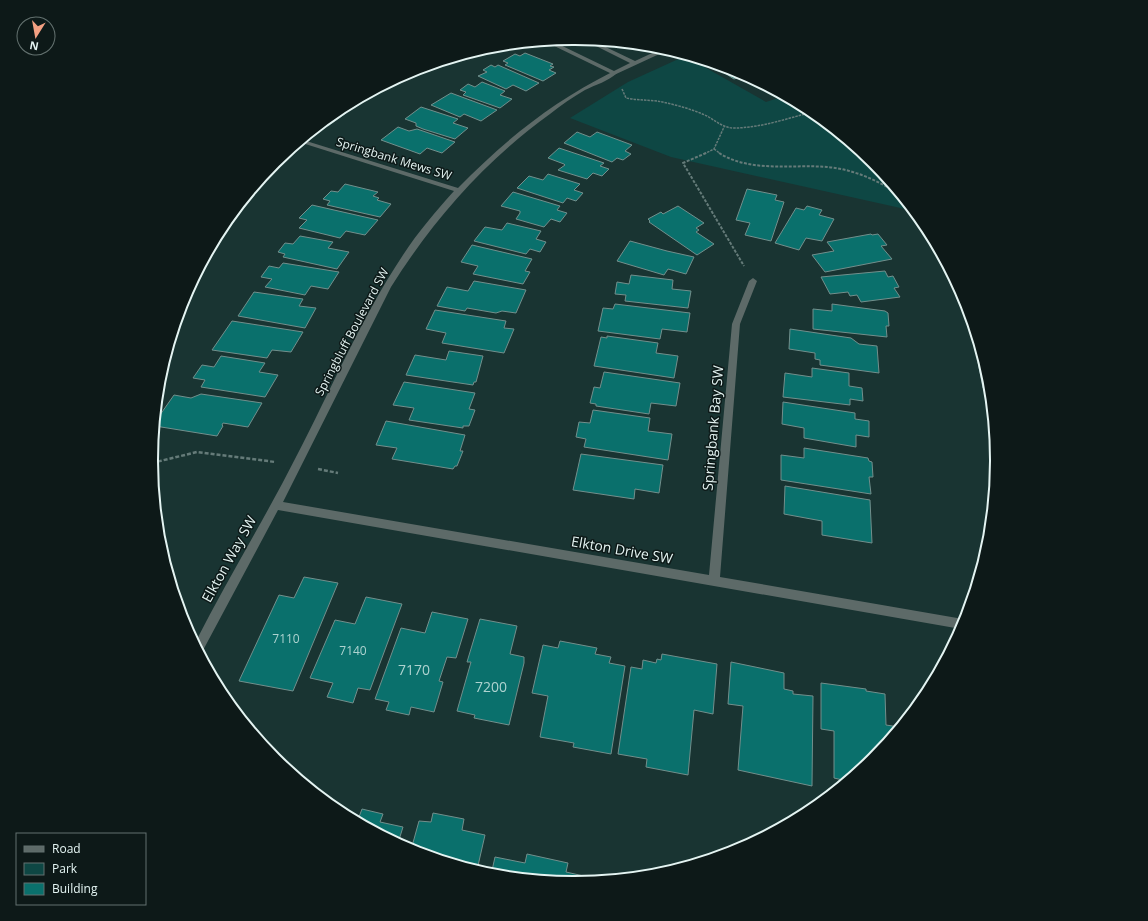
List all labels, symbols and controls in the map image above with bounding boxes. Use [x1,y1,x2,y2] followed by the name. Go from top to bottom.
[16,16,56,56] north arrow
[28,38,40,55] text: N
[334,133,454,184] street label: Springbank Mews SW
[311,265,392,399] street label: Springbluff Boulevard SW
[698,364,727,491] street label: Springbank Bay SW
[197,512,260,605] street label: Elkton Way SW
[570,531,674,568] street label: Elkton Drive SW
[272,630,300,647] house number: 7110
[339,642,367,659] house number: 7140
[398,660,430,679] house number: 7170
[475,677,507,696] house number: 7200
[16,833,146,905] legend
[52,840,81,857] text: Road
[52,860,78,877] text: Park
[52,880,98,897] text: Building

